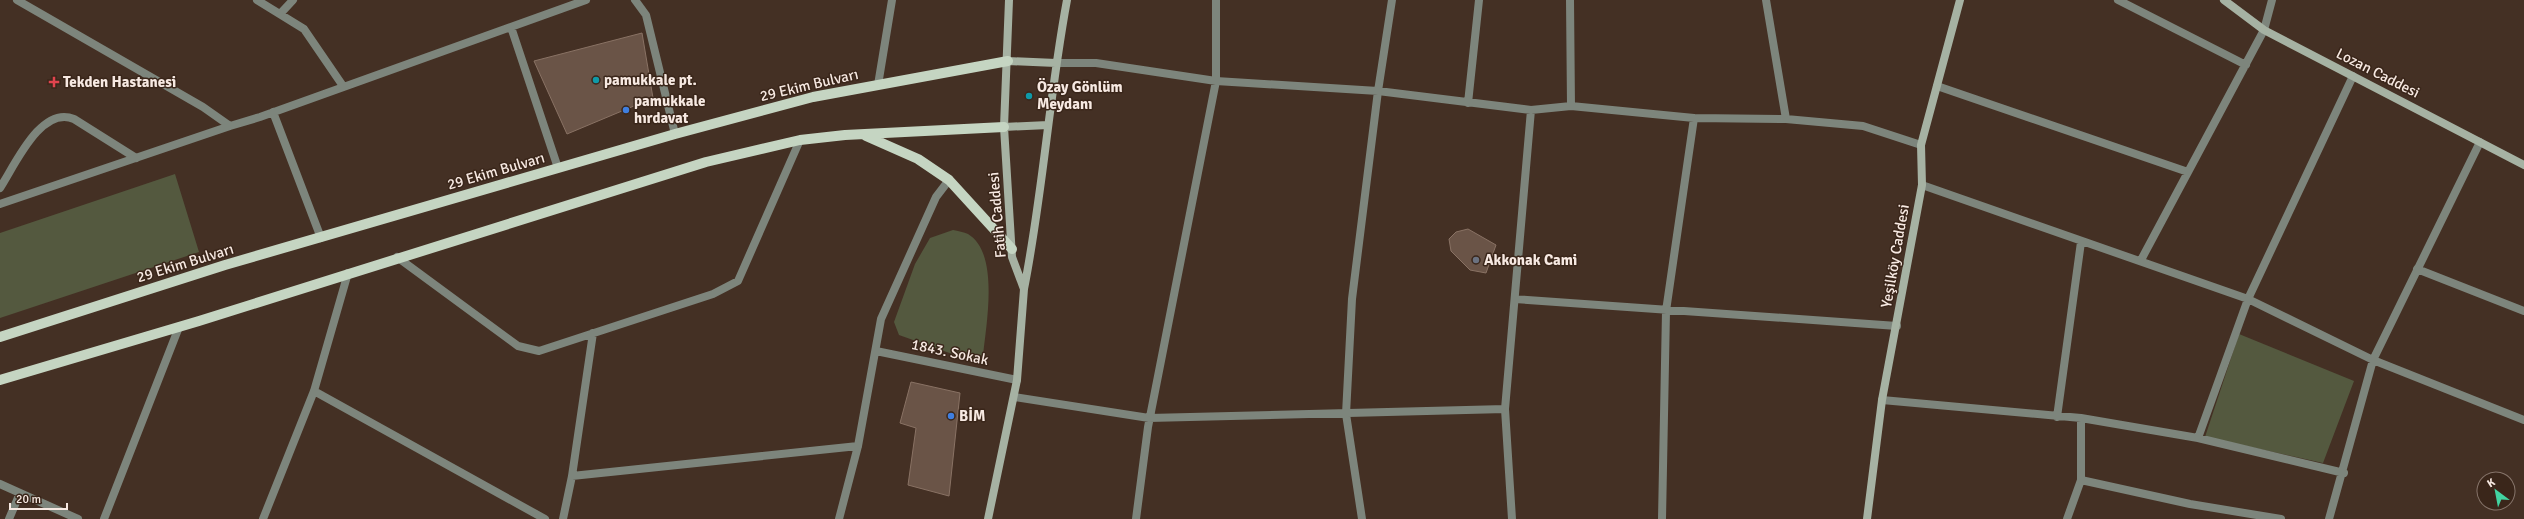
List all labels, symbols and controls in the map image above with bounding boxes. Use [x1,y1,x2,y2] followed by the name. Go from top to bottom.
[2333,44,2423,102] street label: Lozan Caddesi
[758,65,860,105] street label: 29 Ekim Bulvarı
[604,71,697,89] place label: pamukkale pt.
[63,73,176,91] place label: Tekden Hastanesi
[591,75,601,85] marker: pamukkale pt.
[48,76,60,88] marker: Tekden Hastanesi
[1037,78,1123,113] place label: Özay Gönlüm Meydanı
[1024,91,1034,101] marker: Özay Gönlüm Meydanı
[634,92,706,127] place label: pamukkale hırdavat
[621,105,631,115] marker: pamukkale hırdavat
[445,148,547,194] street label: 29 Ekim Bulvarı
[984,171,1010,259] street label: Fatih Caddesi
[1877,203,1913,309] street label: Yeşilköy Caddesi
[134,240,236,286] street label: 29 Ekim Bulvarı
[1484,251,1577,269] place label: Akkonak Cami
[1471,255,1481,265] marker: Akkonak Cami
[910,335,991,369] street label: 1843. Sokak
[959,407,985,425] place label: BİM
[946,411,956,421] marker: BİM
[2476,471,2516,511] north arrow
[2485,476,2497,490] text: K
[10,485,67,511] scale bar
[16,492,41,507] text: 20 m

